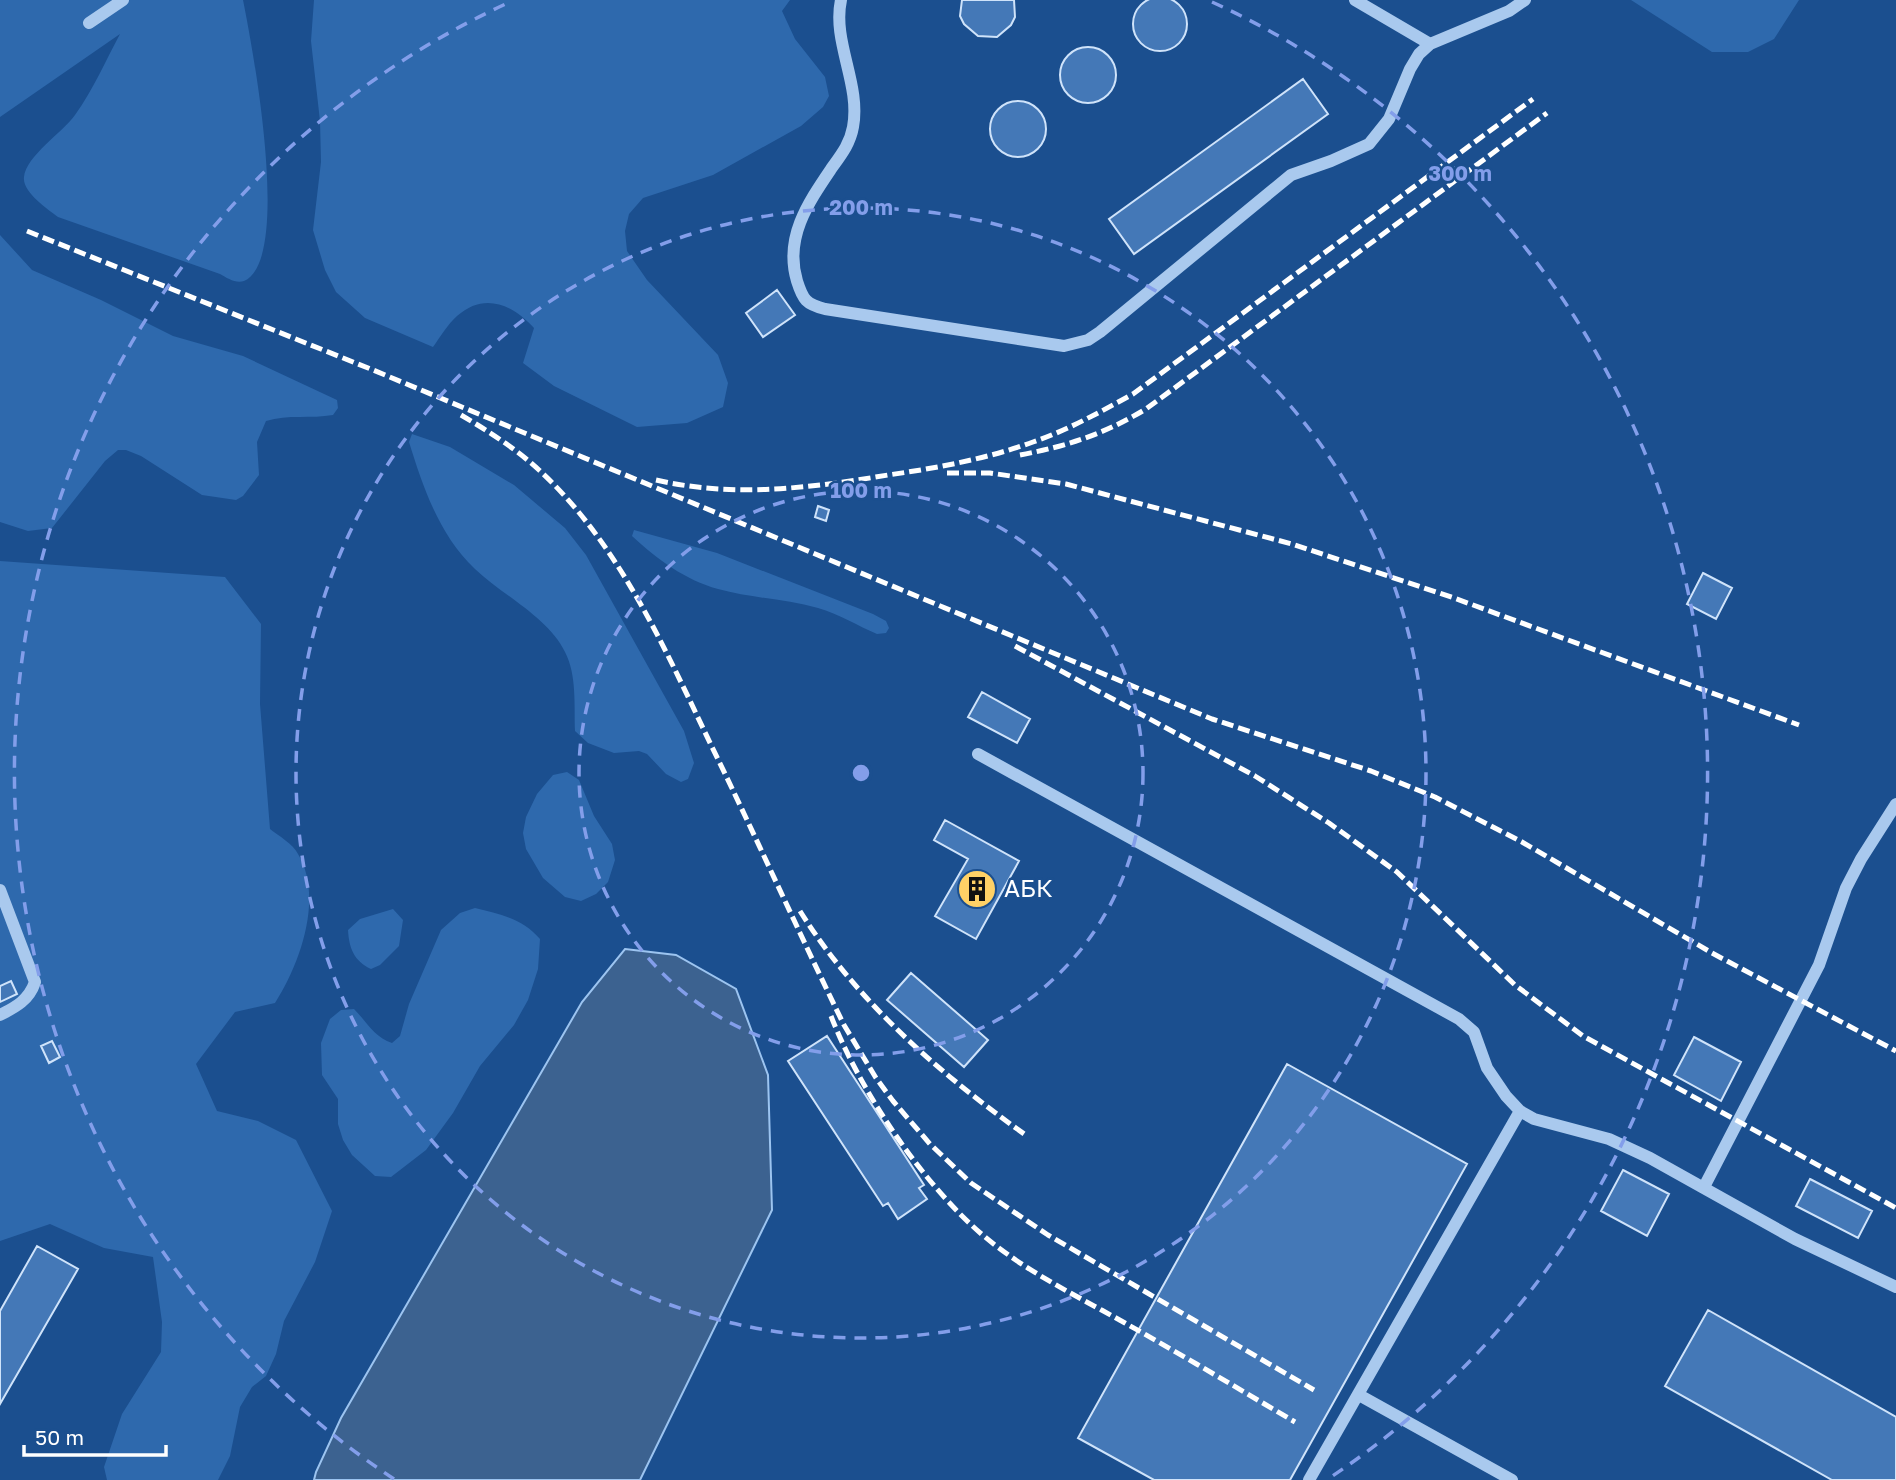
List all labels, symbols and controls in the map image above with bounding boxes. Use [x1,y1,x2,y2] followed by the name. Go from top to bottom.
[1428,160,1492,186] text: 300 m
[829,194,893,220] text: 200 m
[830,477,892,503] text: 100 m
[849,761,873,785] centre of rings
[956,868,998,910] building icon: АБК
[1004,873,1053,902] place label: АБК
[24,1414,166,1458] scale bar
[35,1424,84,1450] text: 50 m

